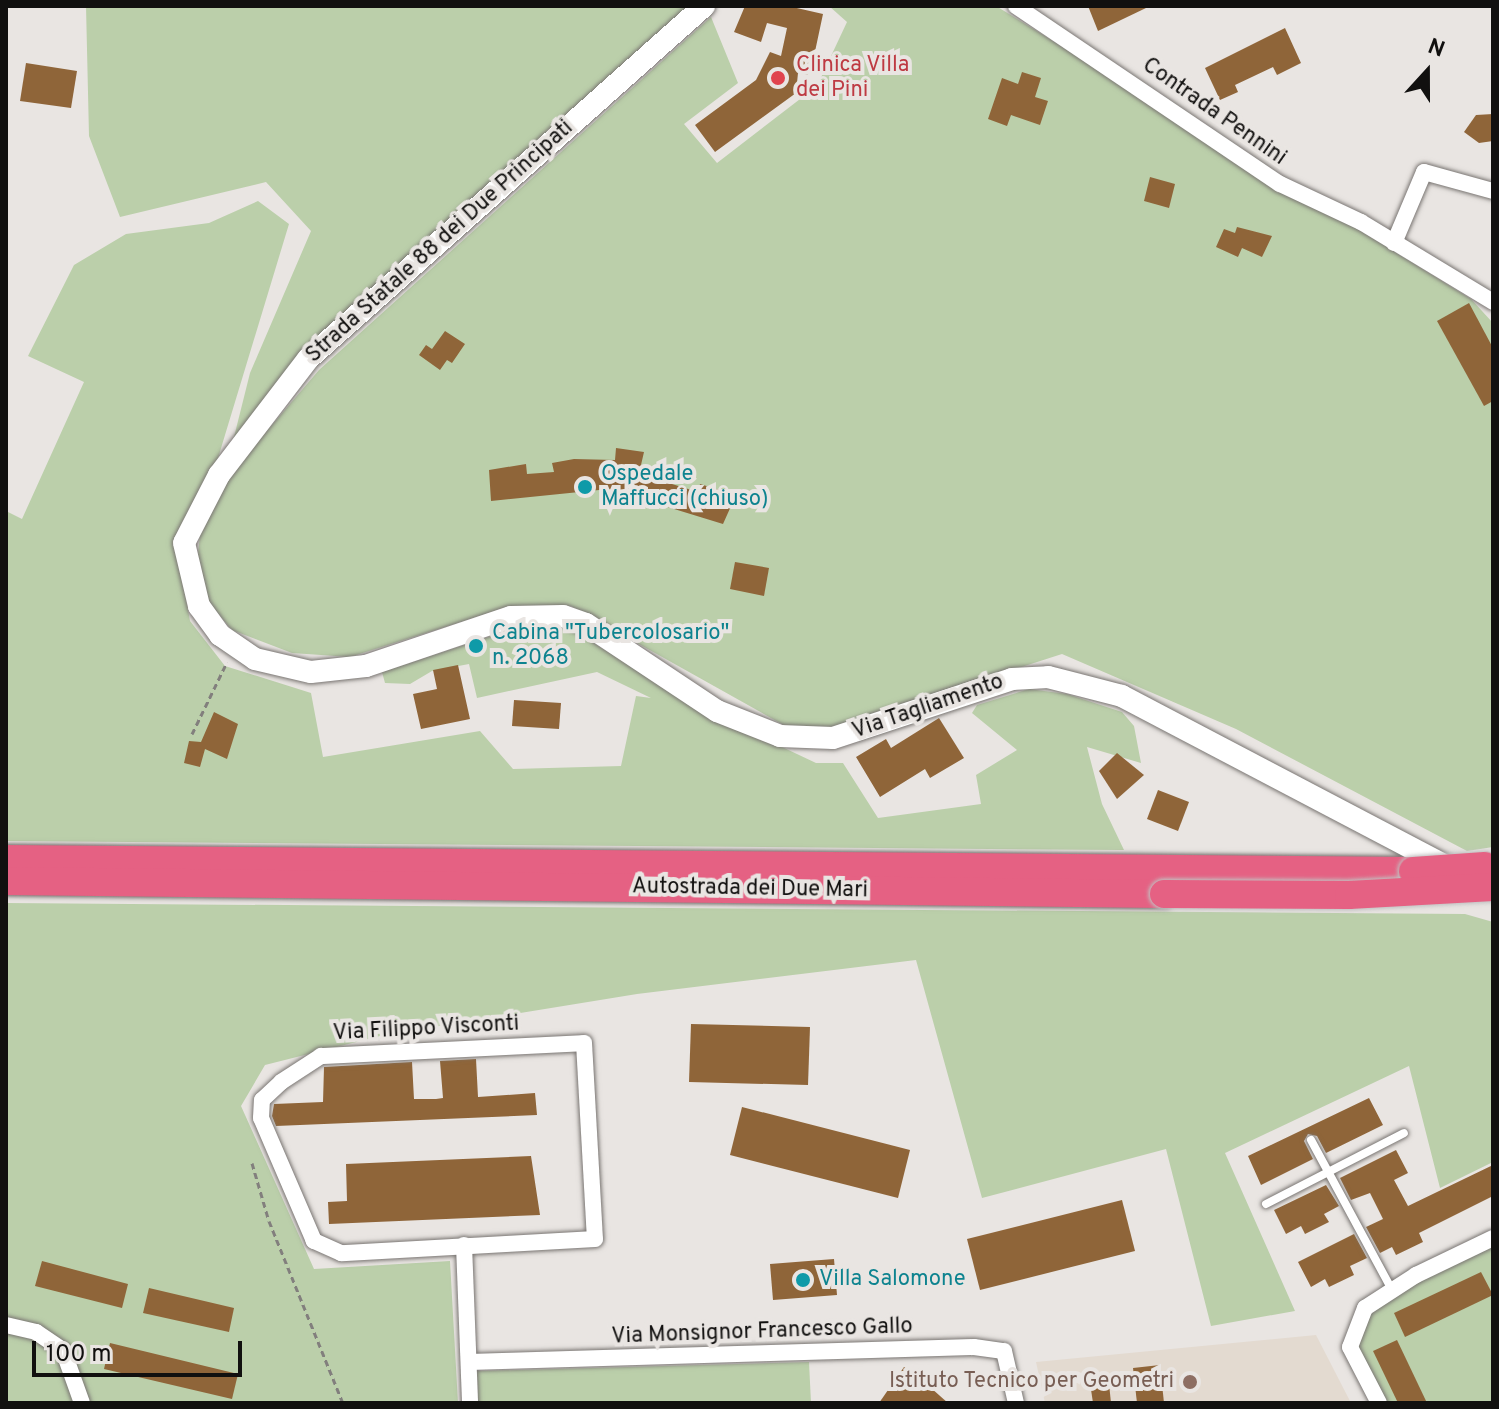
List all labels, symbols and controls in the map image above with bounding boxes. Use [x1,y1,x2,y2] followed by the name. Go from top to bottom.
[1387,32,1467,112] north arrow
[1424,34,1448,65] text: N
[796,52,910,104] place label: Clinica Villa dei Pini
[1137,53,1291,171] street label: Contrada Pennini
[767,67,789,89] marker: Clinica Villa dei Pini
[301,115,579,369] street label: Strada Statale 88 dei Due Principati
[601,461,768,512] place label: Ospedale Maffucci (chiuso)
[576,478,594,496] marker: Ospedale Maffucci (chiuso)
[492,620,729,672] place label: Cabina "Tubercolosario" n. 2068
[467,637,485,655] marker: Cabina "Tubercolosario" n. 2068
[849,669,1007,745] street label: Via Tagliamento
[632,874,868,904] street label: Autostrada dei Due Mari
[332,1011,520,1047] street label: Via Filippo Visconti
[819,1267,966,1293] place label: Villa Salomone
[794,1271,812,1289] marker: Villa Salomone
[611,1314,913,1350] street label: Via Monsignor Francesco Gallo
[36,1325,246,1375] scale bar
[46,1340,112,1370] text: 100 m
[888,1369,1174,1395] place label: Istituto Tecnico per Geometri
[1181,1373,1199,1391] marker: Istituto Tecnico per Geometri

